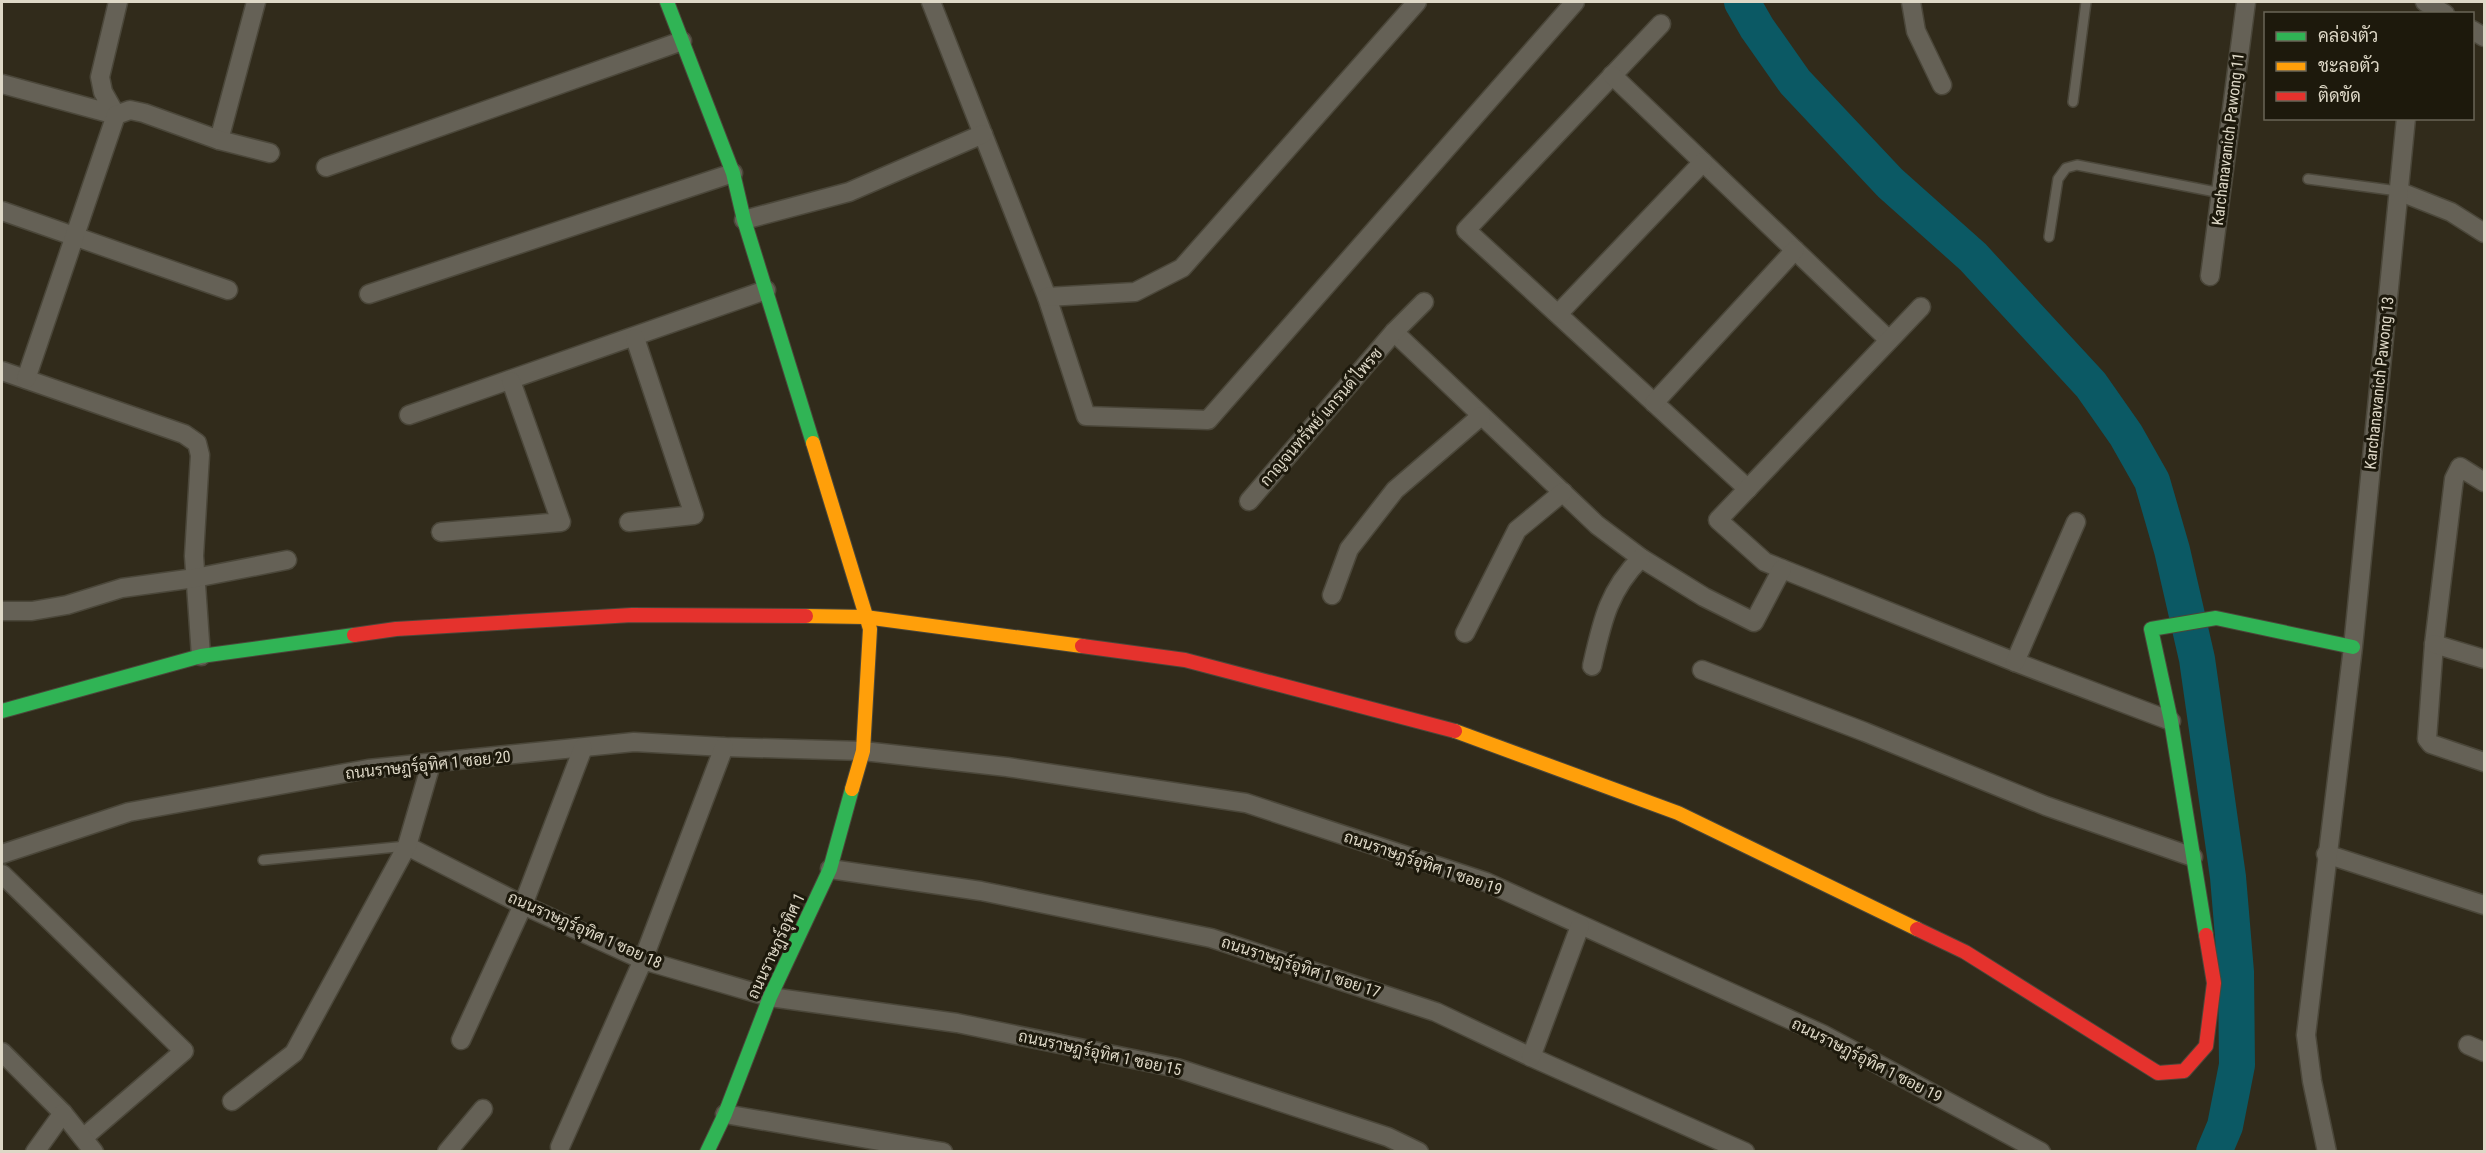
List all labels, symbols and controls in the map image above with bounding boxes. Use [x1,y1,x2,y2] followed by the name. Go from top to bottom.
[2264,12,2474,120] legend
[2318,24,2378,46] text: คล่องตัว
[2208,52,2248,226] street label: Karchanavanich Pawong 11
[2318,55,2380,76] text: ชะลอตัว
[2318,85,2361,106] text: ติดขัด
[2360,296,2398,470] street label: Karchanavanich Pawong 13
[1254,342,1386,490] street label: กาญจนทรัพย์ แกรนด์ ไพรซ
[344,744,512,785] street label: ถนนราษฎร์อุทิศ 1 ซอย 20
[1341,824,1506,901] street label: ถนนราษฎร์อุทิศ 1 ซอย 19
[504,885,666,974] street label: ถนนราษฎร์อุทิศ 1 ซอย 18
[740,889,811,1003] street label: ถนนราษฎร์อุทิศ 1
[1218,929,1384,1004] street label: ถนนราษฎร์อุทิศ 1 ซอย 17
[1788,1011,1947,1108] street label: ถนนราษฎร์อุทิศ 1 ซอย 19
[1016,1023,1184,1082] street label: ถนนราษฎร์อุทิศ 1 ซอย 15

